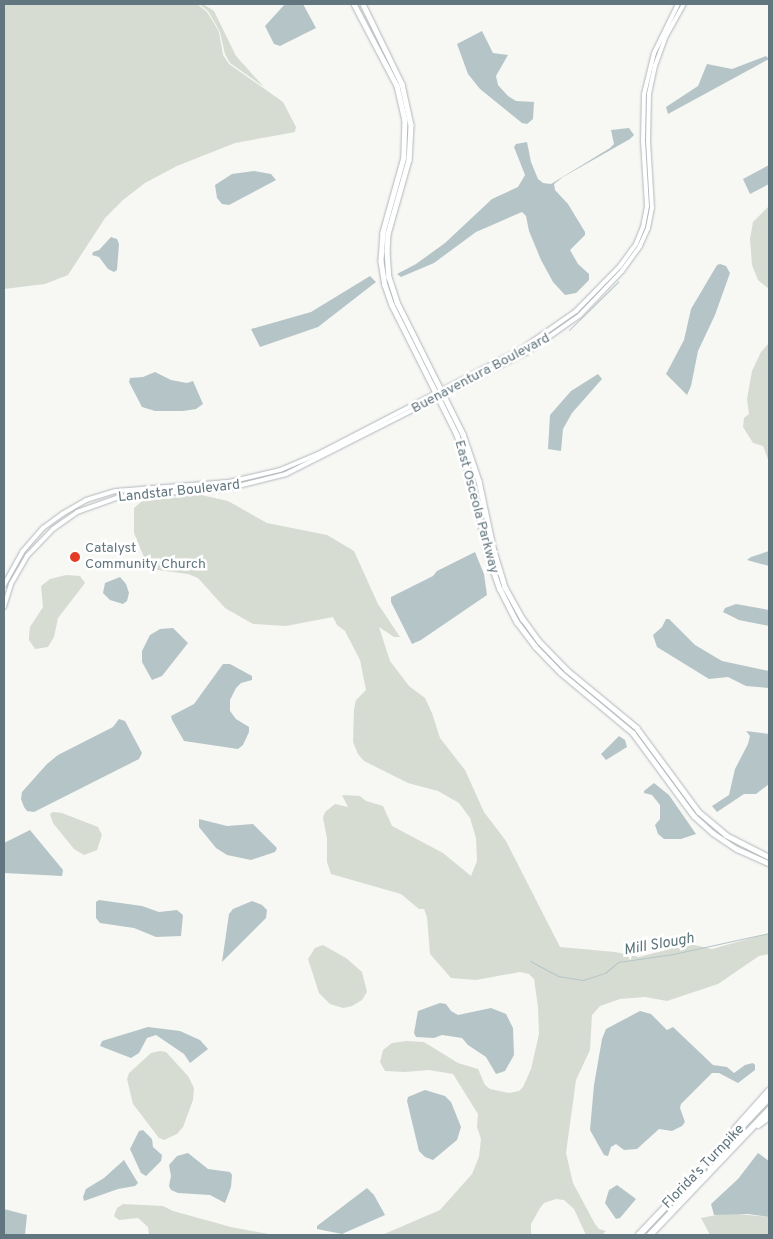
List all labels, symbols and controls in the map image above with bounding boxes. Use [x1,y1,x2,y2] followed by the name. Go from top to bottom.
[409,330,553,418] street label: Buenaventura Boulevard
[450,439,502,575] street label: East Osceola Parkway
[117,477,241,507] street label: Landstar Boulevard
[85,541,206,574] place label: Catalyst Community Church
[69,551,81,563] marker: Catalyst Community Church
[622,930,696,960] water label: Mill Slough
[659,1121,749,1213] street label: Florida's Turnpike

